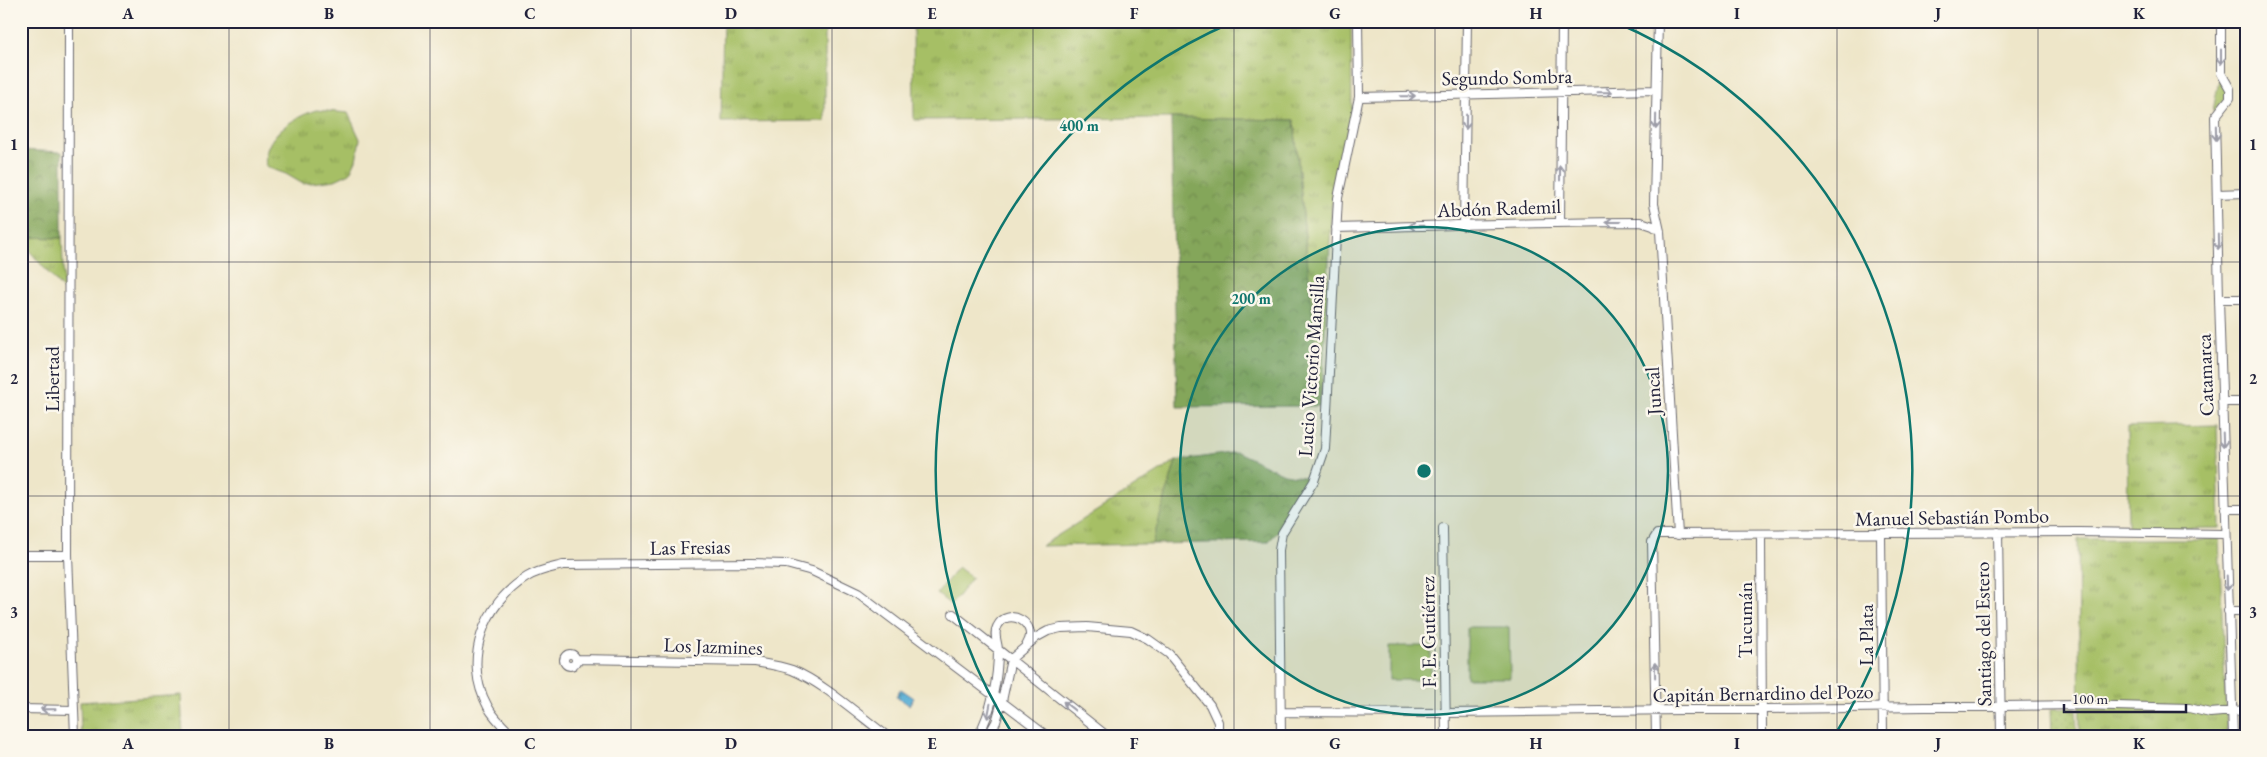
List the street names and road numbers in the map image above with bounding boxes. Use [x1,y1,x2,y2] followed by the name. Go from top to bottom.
[1441,63,1573,91] street label: Segundo Sombra
[1436,193,1562,223] street label: Abdón Rademil
[1292,274,1330,458] street label: Lucio Victorio Mansilla
[2191,333,2219,417] street label: Catamarca
[39,345,65,412] street label: Libertad
[1639,366,1667,418] street label: Juncal
[1855,502,2049,532] street label: Manuel Sebastián Pombo
[649,533,731,561] street label: Las Fresias
[1969,561,1997,707] street label: Santiago del Estero
[1414,576,1442,688] street label: F. E. Gutiérrez
[1732,581,1758,658] street label: Tucumán
[1853,604,1879,666] street label: La Plata
[663,631,763,661] street label: Los Jazmines
[1652,678,1874,708] street label: Capitán Bernardino del Pozo

